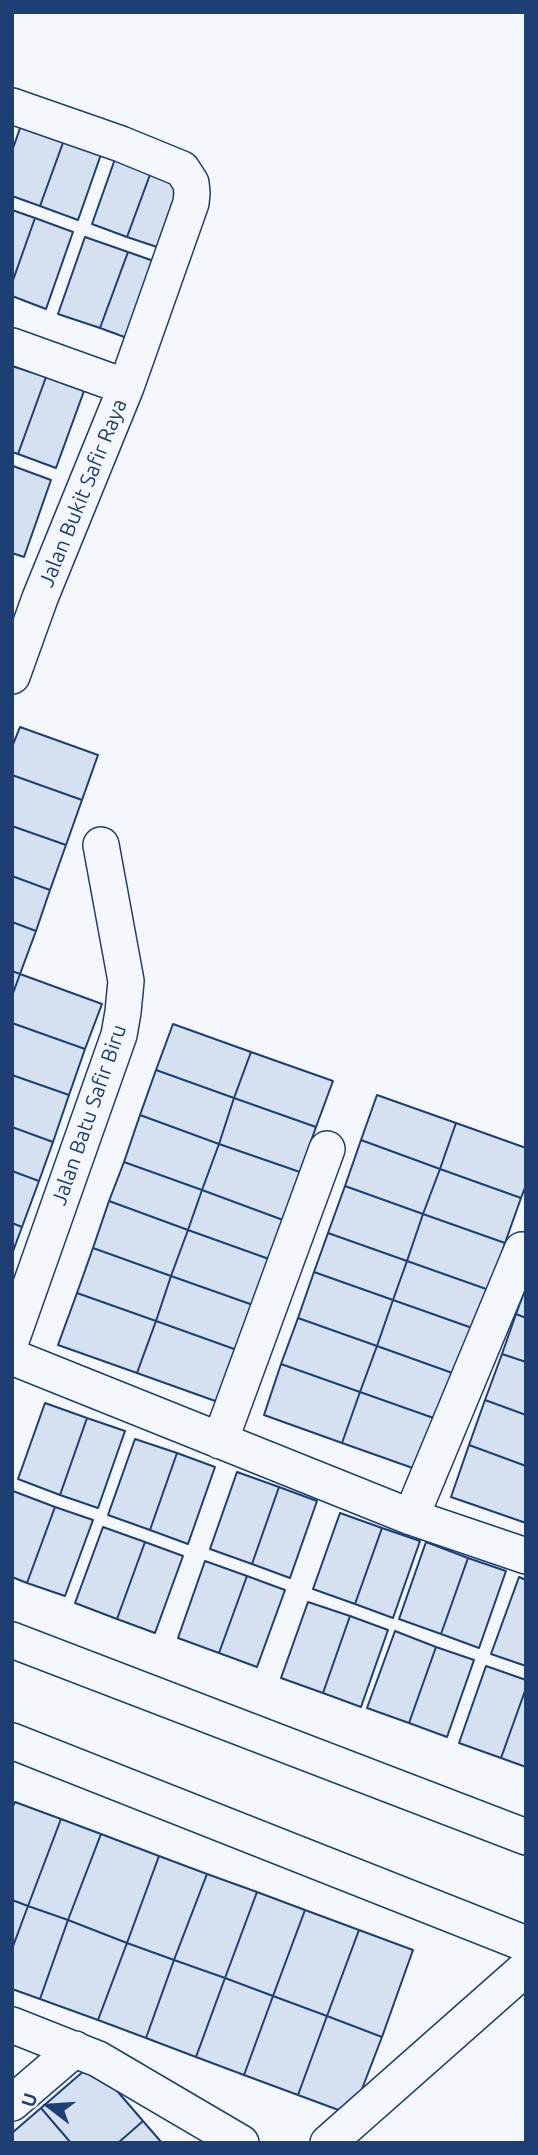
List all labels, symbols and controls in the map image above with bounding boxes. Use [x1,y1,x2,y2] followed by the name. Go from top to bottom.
[34,395,132,591] street label: Jalan Bukit Safir Raya
[46,1021,132,1209] street label: Jalan Batu Safir Biru
[14,2071,84,2141] north arrow
[16,2090,41,2109] text: U

